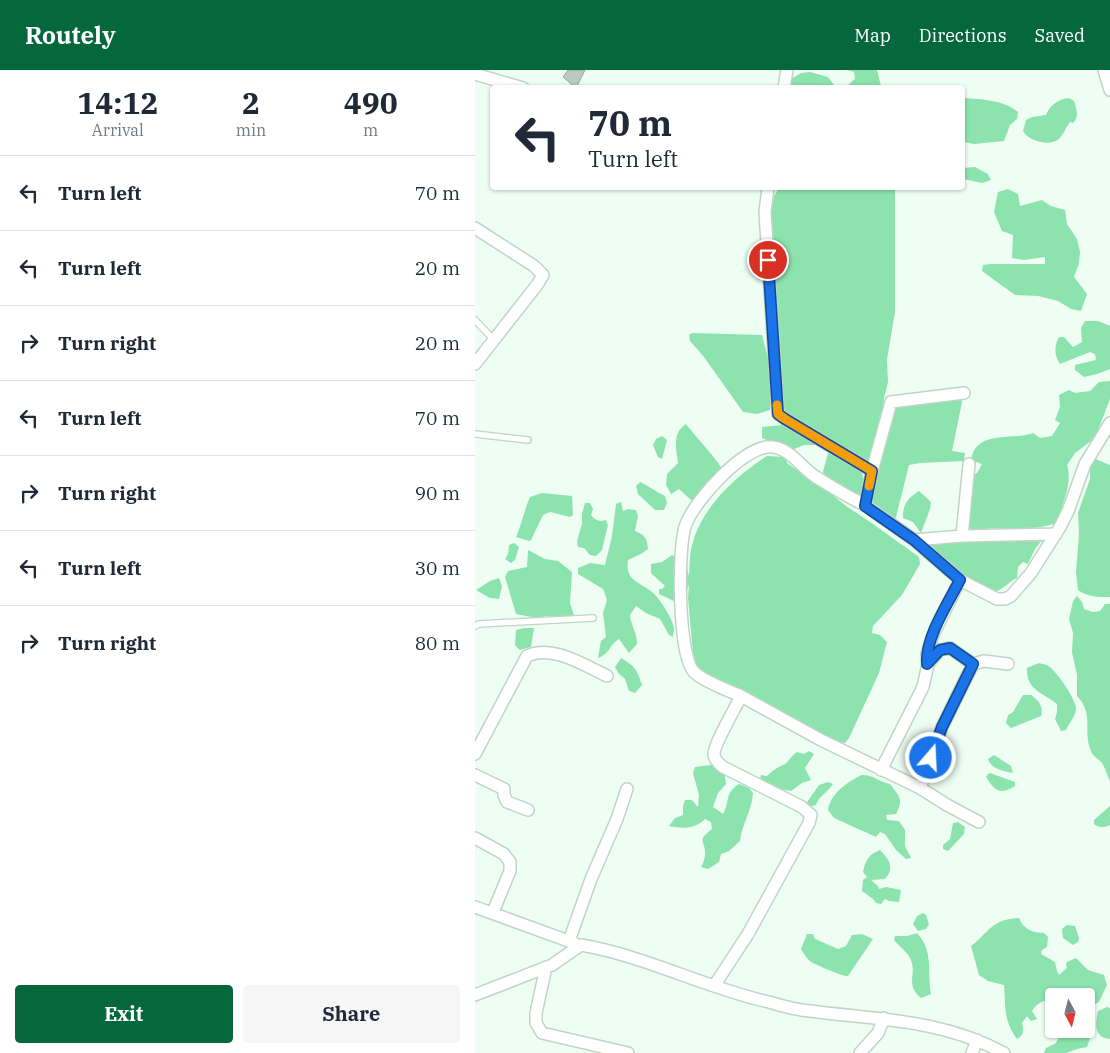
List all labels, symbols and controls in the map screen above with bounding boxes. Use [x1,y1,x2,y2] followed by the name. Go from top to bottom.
[25,19,116,51] text: Routely
[854,24,891,47] text: Map
[919,24,1007,47] text: Directions
[1035,24,1085,47] text: Saved
[77,83,158,122] text: 14:12
[242,83,260,122] text: 2
[344,83,398,122] text: 490
[588,100,672,146] text: 70 m
[505,105,570,170] icon: left
[92,120,144,140] text: Arrival
[236,120,266,140] text: min
[363,120,378,140] text: m
[588,144,678,173] text: Turn left
[15,179,43,207] icon: left
[58,181,141,205] text: Turn left
[415,181,460,205] text: 70 m
[747,239,789,281] pin
[754,246,782,274] icon: arrive
[15,254,43,282] icon: left
[58,256,141,280] text: Turn left
[415,256,460,280] text: 20 m
[15,329,43,357] icon: right
[58,331,156,355] text: Turn right
[415,331,460,355] text: 20 m
[15,404,43,432] icon: left
[58,406,141,430] text: Turn left
[415,406,460,430] text: 70 m
[15,479,43,507] icon: right
[58,481,156,505] text: Turn right
[415,481,460,505] text: 90 m
[15,554,43,582] icon: left
[58,556,141,580] text: Turn left
[415,556,460,580] text: 30 m
[15,629,43,657] icon: right
[58,631,156,655] text: Turn right
[415,631,460,655] text: 80 m
[904,731,956,783] position arrow
[15,985,233,1043] button: Exit
[243,985,460,1043] button: Share
[1045,988,1095,1038] north arrow
[1045,988,1095,1038] map controls

